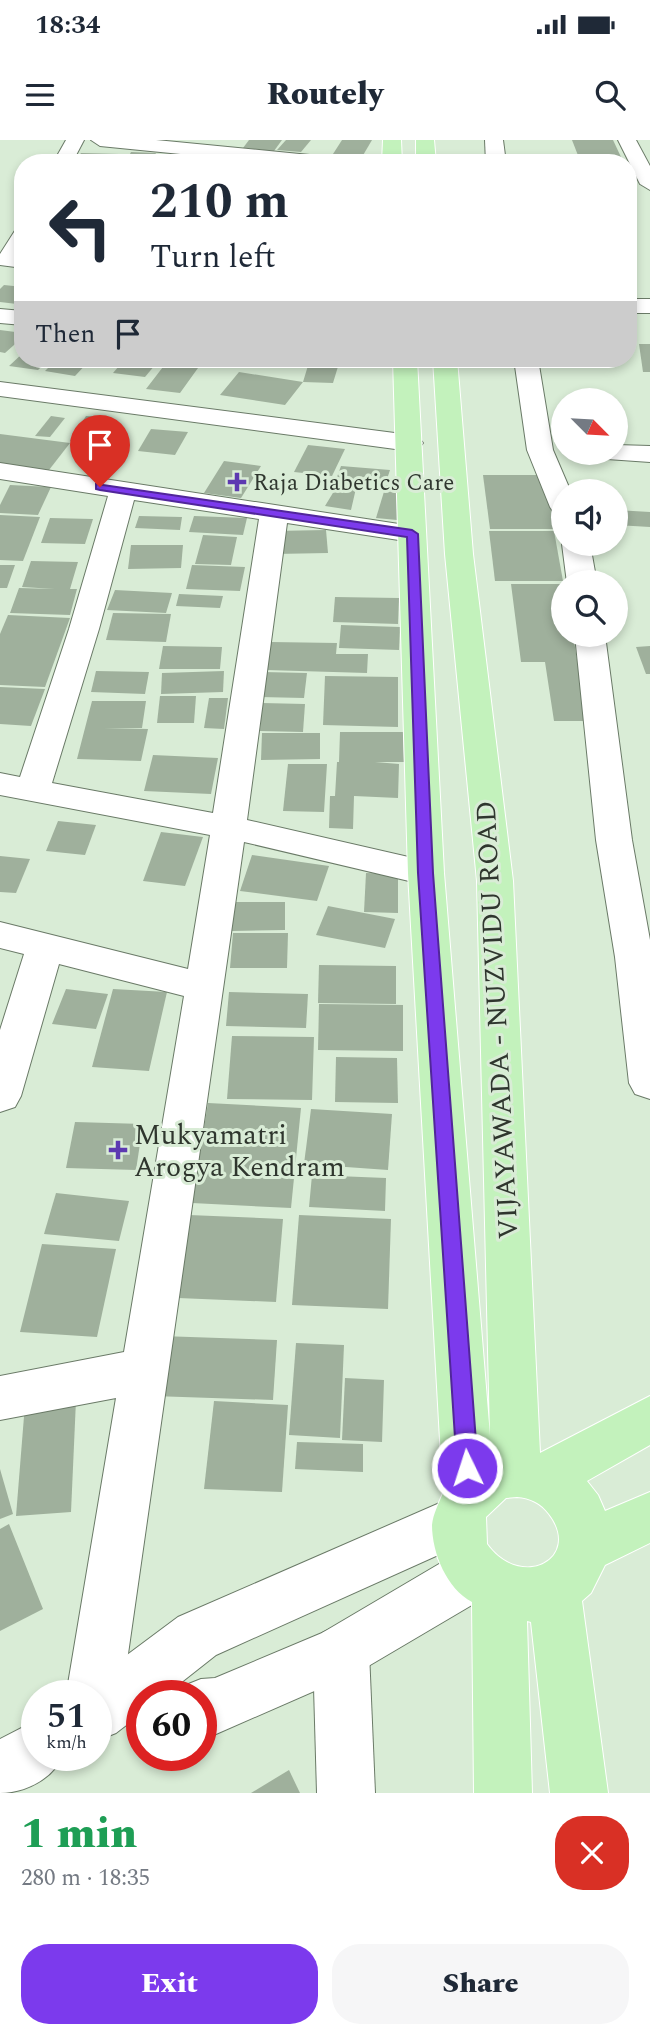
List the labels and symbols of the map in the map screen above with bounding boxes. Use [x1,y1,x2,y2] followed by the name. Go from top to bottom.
[551,388,628,466] north arrow
[70,415,130,487] pin
[253,466,454,501] place label: Raja Diabetics Care
[227,472,247,492] marker: Raja Diabetics Care
[465,800,530,1240] street label: VIJAYAWADA - NUZVIDU ROAD
[134,1114,345,1189] place label: Mukyamatri Arogya Kendram
[108,1140,128,1160] marker: Mukyamatri Arogya Kendram
[430,1431,504,1505] position arrow
[126,1680,217,1771] speed limit sign: 60

